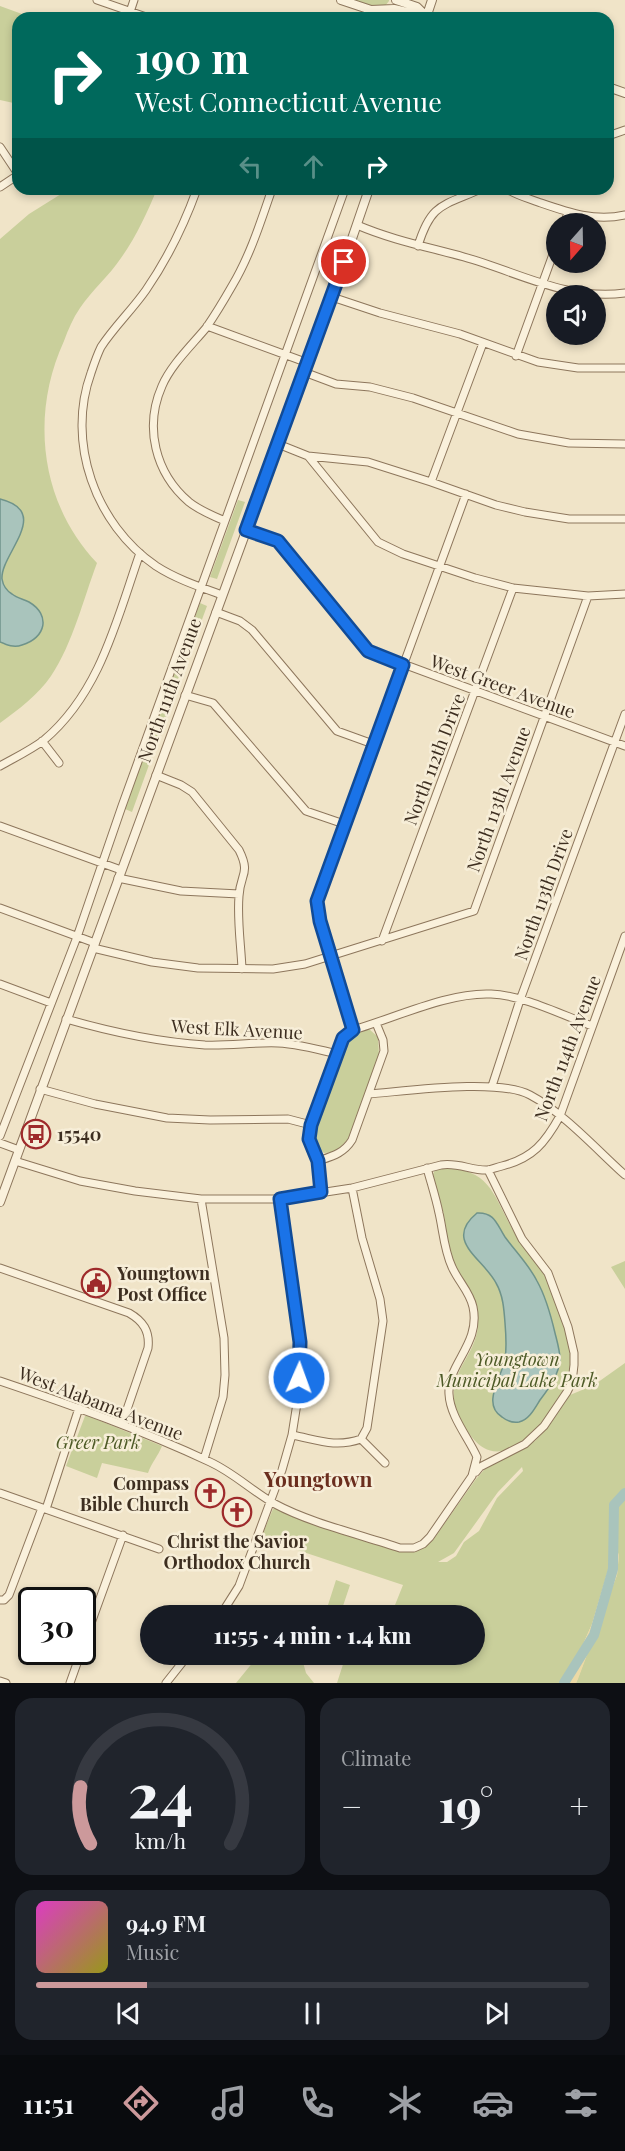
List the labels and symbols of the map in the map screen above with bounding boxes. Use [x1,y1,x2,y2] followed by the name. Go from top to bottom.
[546,213,606,273] north arrow
[318,236,369,287] pin
[132,615,206,765] street label: North 111th Avenue
[426,648,579,723] street label: West Greer Avenue
[398,690,470,828] street label: North 112th Drive
[461,723,535,875] street label: North 113th Avenue
[508,825,578,963] street label: North 113th Drive
[528,972,606,1124] street label: North 114th Avenue
[170,1014,303,1044] street label: West Elk Avenue
[20,1118,52,1150] bus stop icon: 15540
[57,1122,101,1146] place label: 15540
[116,1261,210,1306] place label: Youngtown Post Office
[80,1267,112,1299] public building icon: Youngtown Post Office
[267,1346,331,1410] position arrow
[435,1347,598,1392] park label: Youngtown Municipal Lake Park
[14,1360,187,1446] street label: West Alabama Avenue
[56,1430,140,1454] park label: Greer Park
[263,1464,372,1492] district label: Youngtown
[80,1471,189,1516] place label: Compass Bible Church
[194,1477,226,1509] church icon: Compass Bible Church
[221,1496,253,1528] church icon: Christ the Savior Orthodox Church
[164,1529,311,1574] place label: Christ the Savior Orthodox Church
[18,1587,96,1665] speed limit sign: 30

